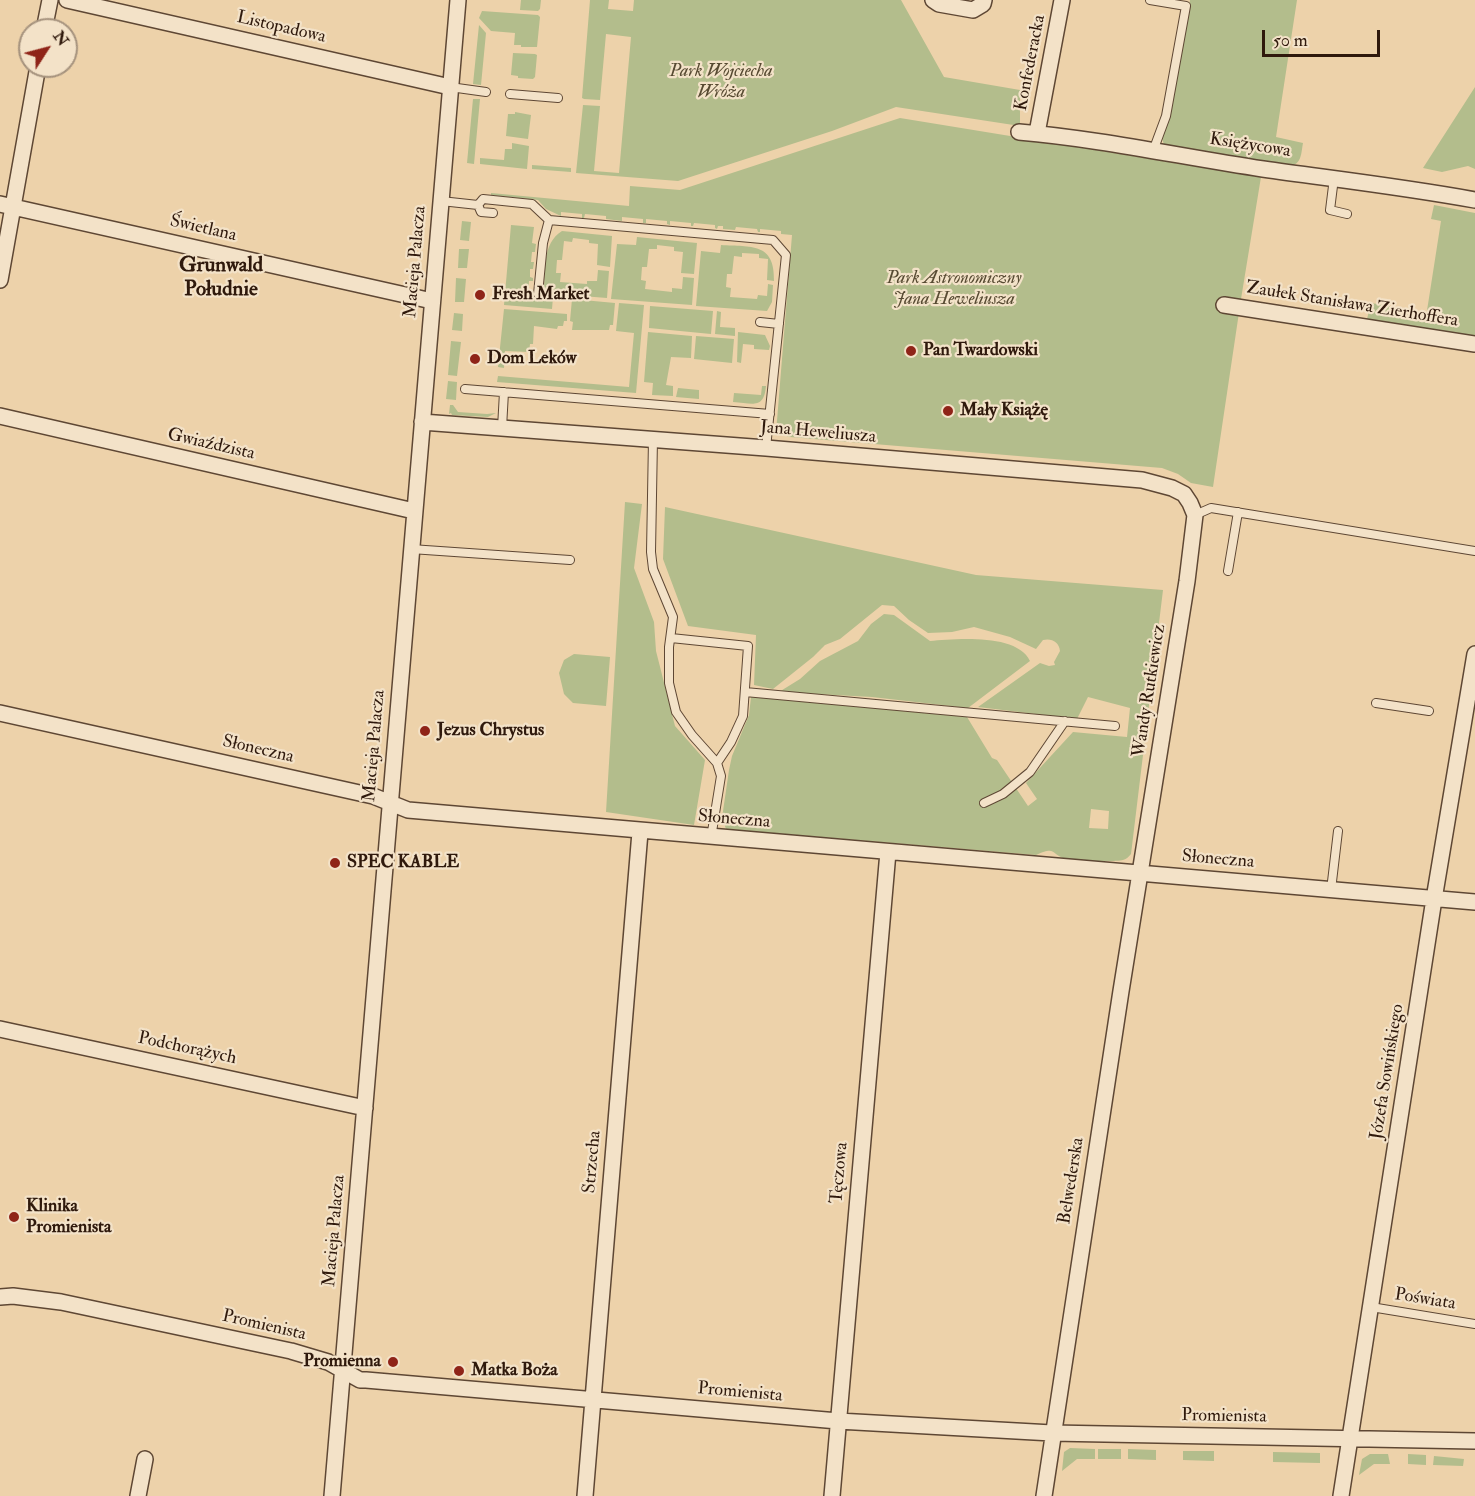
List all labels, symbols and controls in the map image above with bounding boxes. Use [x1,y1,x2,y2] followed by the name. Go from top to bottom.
[234,7,328,49] street label: Listopadowa
[1011,13,1051,113] street label: Konfederacka
[18,18,78,78] north arrow
[1265,18,1384,56] scale bar
[49,27,73,50] text: N
[1273,29,1308,52] text: 50 m
[669,61,773,104] park label: Park Wojciecha Wróża
[1208,129,1292,163] street label: Księżycowa
[400,205,432,319] street label: Macieja Palacza
[168,211,238,247] street label: Świetlana
[179,253,263,303] district label: Grunwald Południe
[886,268,1022,310] park label: Park Astronomiczny Jana Heweliusza
[1244,278,1460,332] street label: Zaułek Stanisława Zierhoffera
[492,284,589,306] place label: Fresh Market
[473,288,487,302] marker: Fresh Market
[923,340,1038,362] place label: Pan Twardowski
[904,344,918,358] marker: Pan Twardowski
[487,348,577,370] place label: Dom Leków
[468,352,482,366] marker: Dom Leków
[960,400,1048,422] place label: Mały Książę
[941,404,955,418] marker: Mały Książę
[759,417,877,449] street label: Jana Heweliusza
[165,424,257,466] street label: Gwiaździsta
[1129,623,1171,759] street label: Wandy Rutkiewicz
[359,689,391,803] street label: Macieja Palacza
[437,720,544,742] place label: Jezus Chrystus
[418,724,432,738] marker: Jezus Chrystus
[220,731,296,769] street label: Słoneczna
[697,806,771,834] street label: Słoneczna
[1181,846,1255,874] street label: Słoneczna
[347,852,459,874] place label: SPEC KABLE
[328,856,342,870] marker: SPEC KABLE
[1367,1003,1409,1141] street label: Józefa Sowińskiego
[136,1028,238,1070] street label: Podchorążych
[580,1130,606,1194] street label: Strzecha
[1054,1136,1090,1226] street label: Belwederska
[827,1141,853,1205] street label: Tęczowa
[319,1174,351,1288] street label: Macieja Palacza
[26,1196,111,1238] place label: Klinika Promienista
[7,1210,21,1224] marker: Klinika Promienista
[1393,1285,1457,1315] street label: Poświata
[220,1306,308,1346] street label: Promienista
[303,1351,381,1373] place label: Promienna
[386,1355,400,1369] marker: Promienna
[471,1360,558,1382] place label: Matka Boża
[452,1364,466,1378] marker: Matka Boża
[697,1379,783,1407] street label: Promienista
[1181,1405,1267,1429] street label: Promienista

